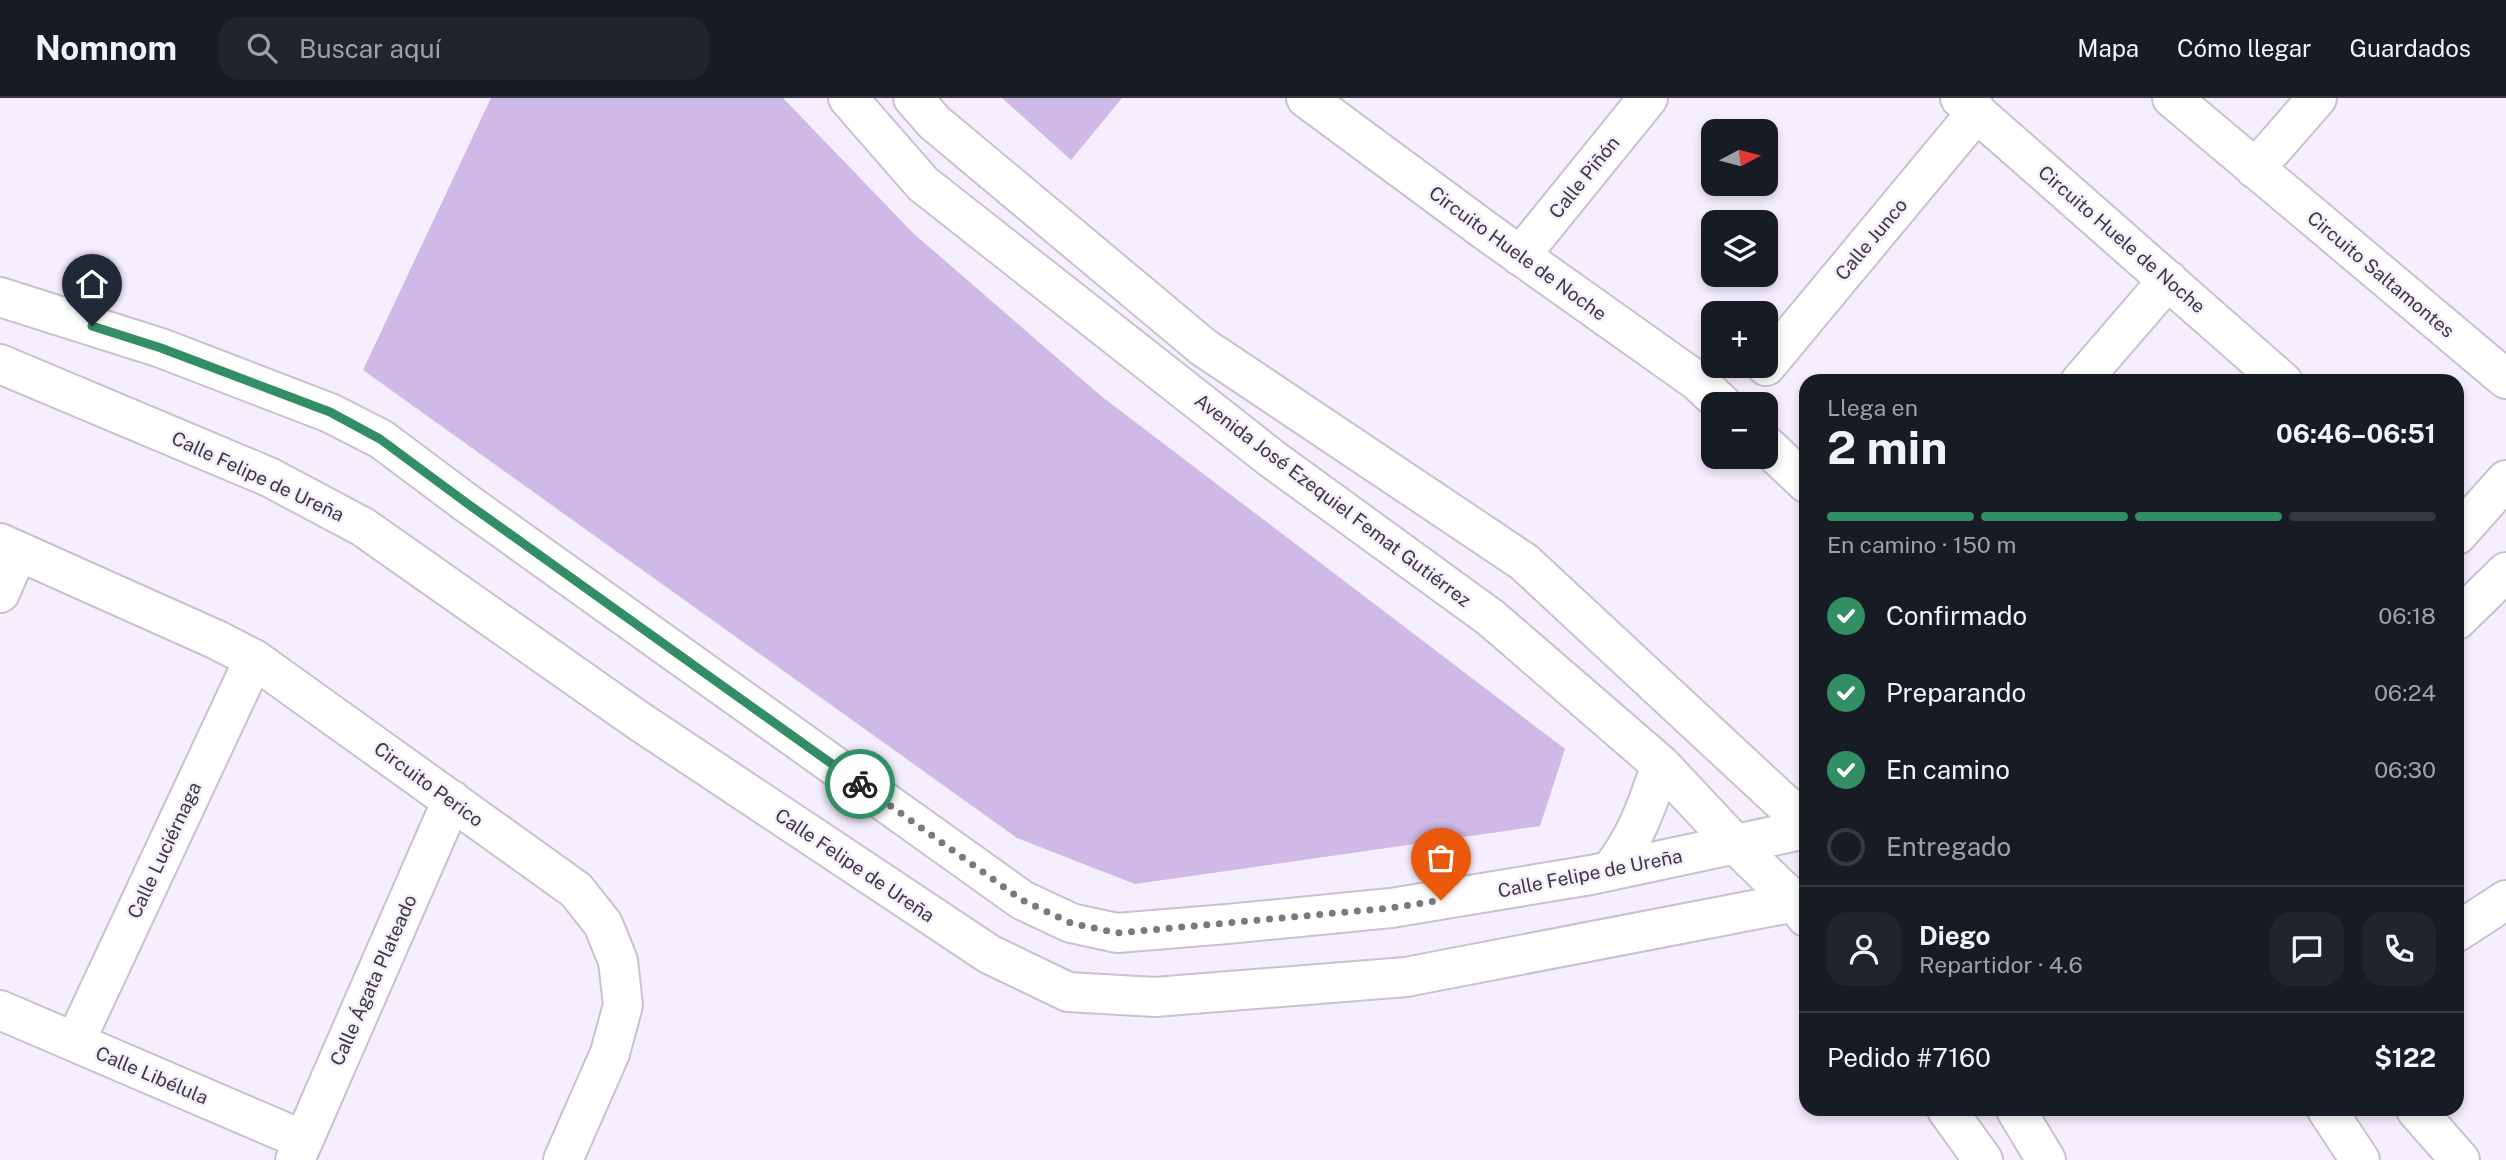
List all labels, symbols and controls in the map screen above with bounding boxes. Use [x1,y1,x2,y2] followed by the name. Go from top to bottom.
[219,17,709,80] search box
[35,29,177,67] text: Nomnom
[243,29,281,67] icon: search
[299,33,441,64] text: Buscar aquí
[2077,34,2139,62] text: Mapa
[2177,34,2311,62] text: Cómo llegar
[2349,34,2471,62] text: Guardados
[1701,119,1778,196] north arrow
[1701,119,1778,469] map controls
[1544,132,1624,222] street label: Calle Piñón
[2034,161,2210,317] street label: Circuito Huele de Noche
[1425,181,1611,325] street label: Circuito Huele de Noche
[1830,194,1912,284] street label: Calle Junco
[2303,206,2459,342] street label: Circuito Saltamontes
[1701,210,1778,287] button: layers
[62,254,122,326] pin
[73,265,111,303] icon: home
[1701,301,1778,378] button: +
[1191,389,1475,611] street label: Avenida José Ezequiel Femat Gutiérrez
[1701,392,1778,469] button: −
[1827,394,1918,421] text: Llega en
[2276,418,2436,449] text: 06:46–06:51
[1827,420,1947,474] text: 2 min
[168,426,348,526] street label: Calle Felipe de Ureña
[1827,531,2016,558] text: En camino · 150 m
[1827,597,1865,635] icon: check
[1886,600,2027,631] text: Confirmado
[2378,602,2436,629] text: 06:18
[1827,674,1865,712] icon: check
[1886,677,2026,708] text: Preparando
[2374,679,2436,706] text: 06:24
[370,737,488,831] street label: Circuito Perico
[825,749,895,819] courier
[1827,751,1865,789] icon: check
[1886,754,2010,785] text: En camino
[2374,756,2436,783] text: 06:30
[841,765,879,803] icon: bike
[123,778,205,922] street label: Calle Luciérnaga
[771,803,939,927] street label: Calle Felipe de Ureña
[1411,828,1471,900] pin
[1886,831,2011,862] text: Entregado
[1422,839,1460,877] icon: bag
[1496,844,1684,902] street label: Calle Felipe de Ureña
[325,891,421,1069] street label: Calle Ágata Plateado
[1827,912,1901,986] button: person
[2270,912,2344,986] button: chat
[2362,912,2436,986] button: phone
[1919,920,1990,951] text: Diego
[1919,951,2083,978] text: Repartidor · 4.6
[92,1041,212,1109] street label: Calle Libélula
[1827,1042,1991,1073] text: Pedido #7160
[2374,1042,2436,1073] text: $122

